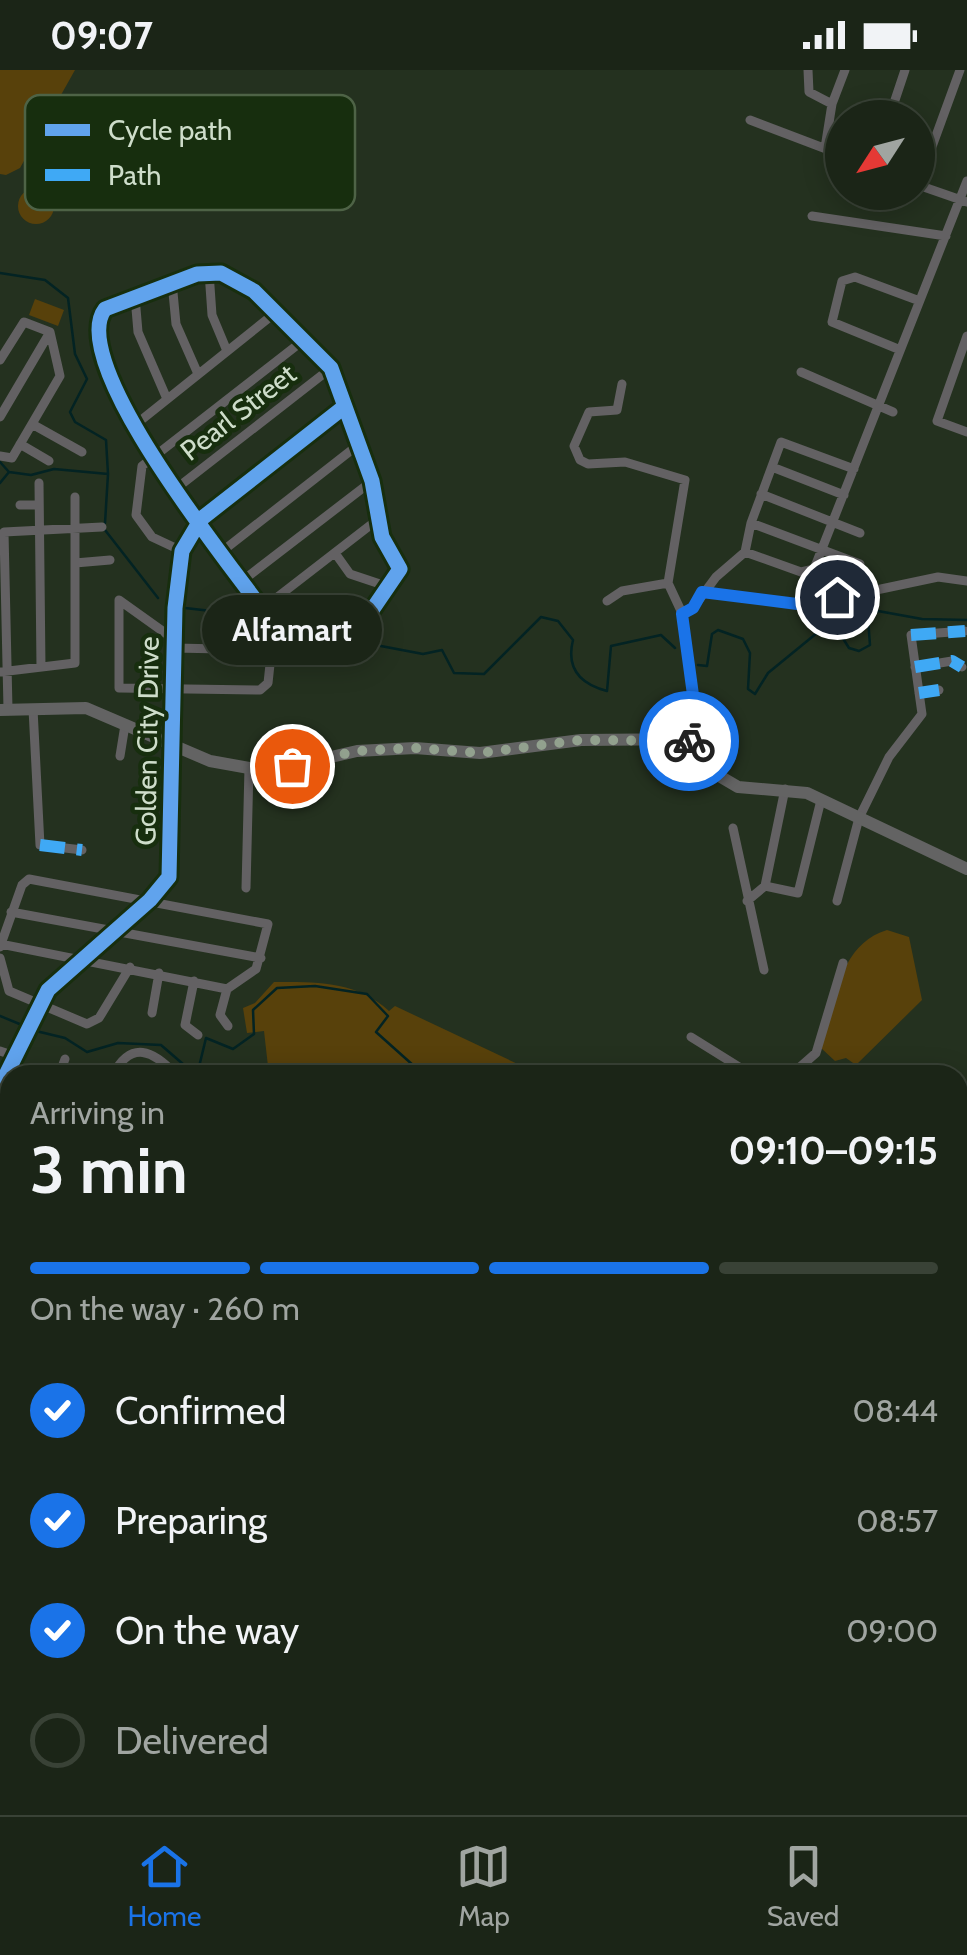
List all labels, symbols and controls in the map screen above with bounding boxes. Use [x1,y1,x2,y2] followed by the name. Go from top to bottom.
[50,12,153,59] text: 09:07
[25,95,355,210] legend
[825,100,935,210] north arrow
[825,100,935,210] map controls
[108,113,232,147] text: Cycle path
[108,158,161,192] text: Path
[173,356,303,468] street label: Pearl Street
[795,555,880,640] pin
[810,570,865,625] icon: home
[202,596,382,666] callout: Alfamart
[232,610,352,649] text: Alfamart
[128,636,166,846] street label: Golden City Drive
[639,691,739,791] courier
[662,714,717,769] icon: bike
[250,724,335,809] pin
[265,739,320,794] icon: bag
[30,1093,165,1132] text: Arriving in
[728,1127,938,1174] text: 09:10–09:15
[30,1130,188,1209] text: 3 min
[30,1289,300,1328] text: On the way · 260 m
[30,1383,85,1438] icon: check
[115,1387,286,1434] text: Confirmed
[853,1391,938,1430] text: 08:44
[30,1493,85,1548] icon: check
[115,1497,267,1544] text: Preparing
[856,1501,938,1540] text: 08:57
[30,1603,85,1658] icon: check
[115,1607,299,1654] text: On the way
[846,1611,938,1650] text: 09:00
[115,1717,269,1764] text: Delivered
[128,1839,201,1933] tab: Home
[456,1839,511,1933] tab: Map
[767,1839,839,1933] tab: Saved

